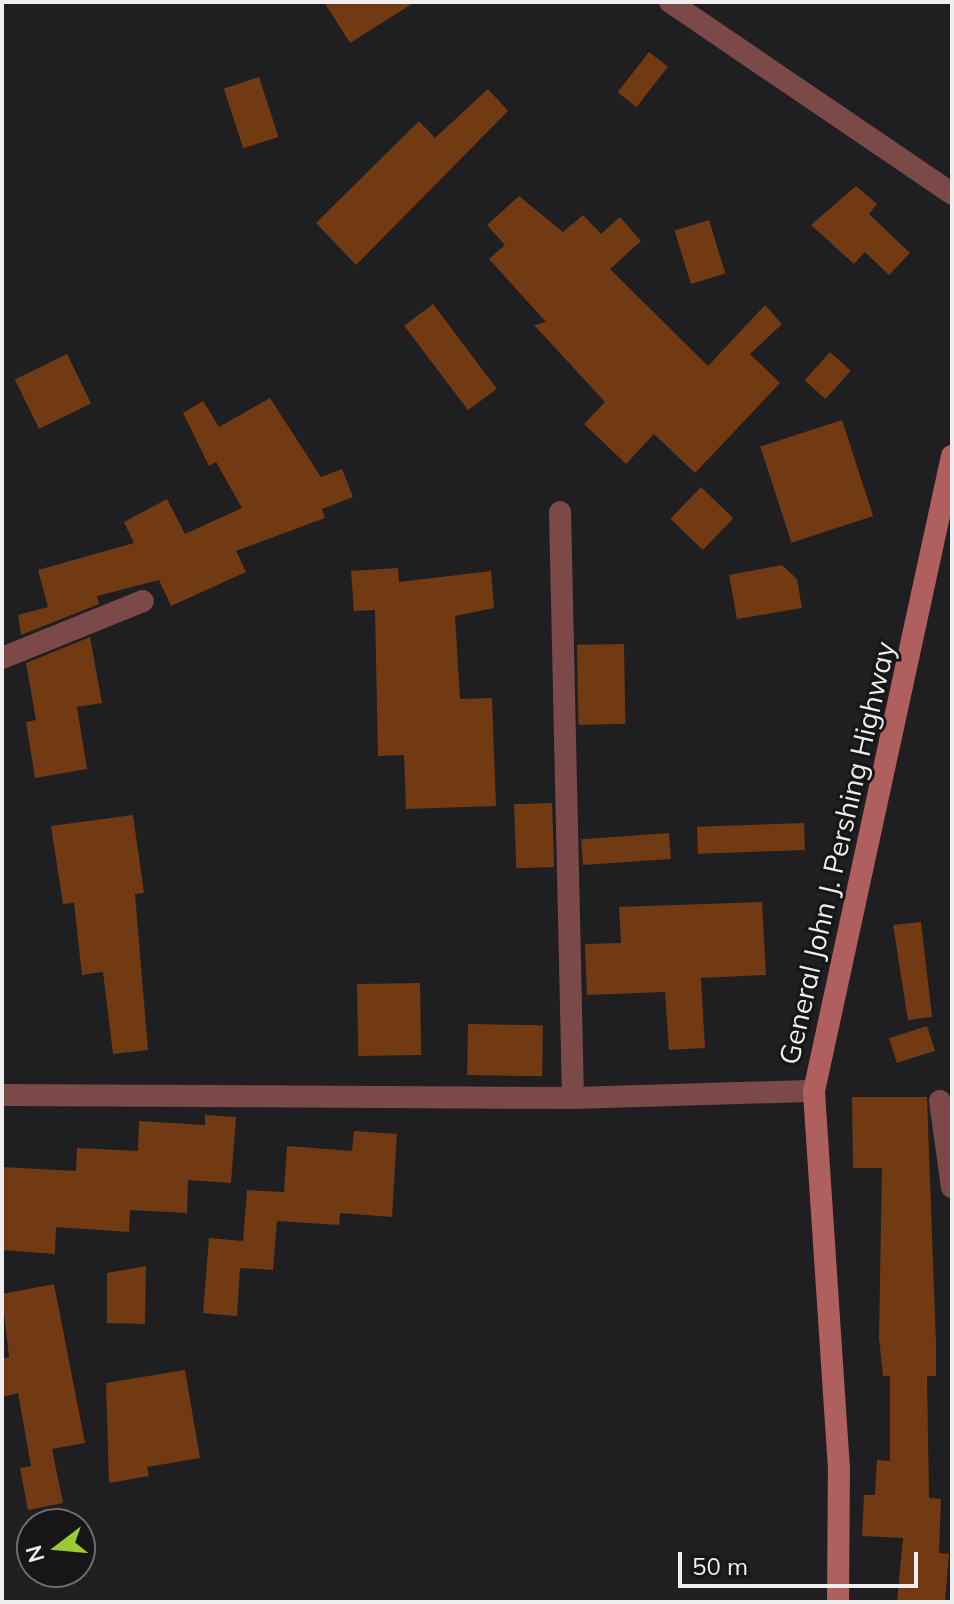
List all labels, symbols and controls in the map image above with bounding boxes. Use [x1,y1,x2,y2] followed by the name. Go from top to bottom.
[772,638,902,1068] street label: General John J. Pershing Highway
[16,1508,96,1588] north arrow
[682,1536,922,1586] scale bar
[19,1542,51,1566] text: N
[692,1551,748,1581] text: 50 m

